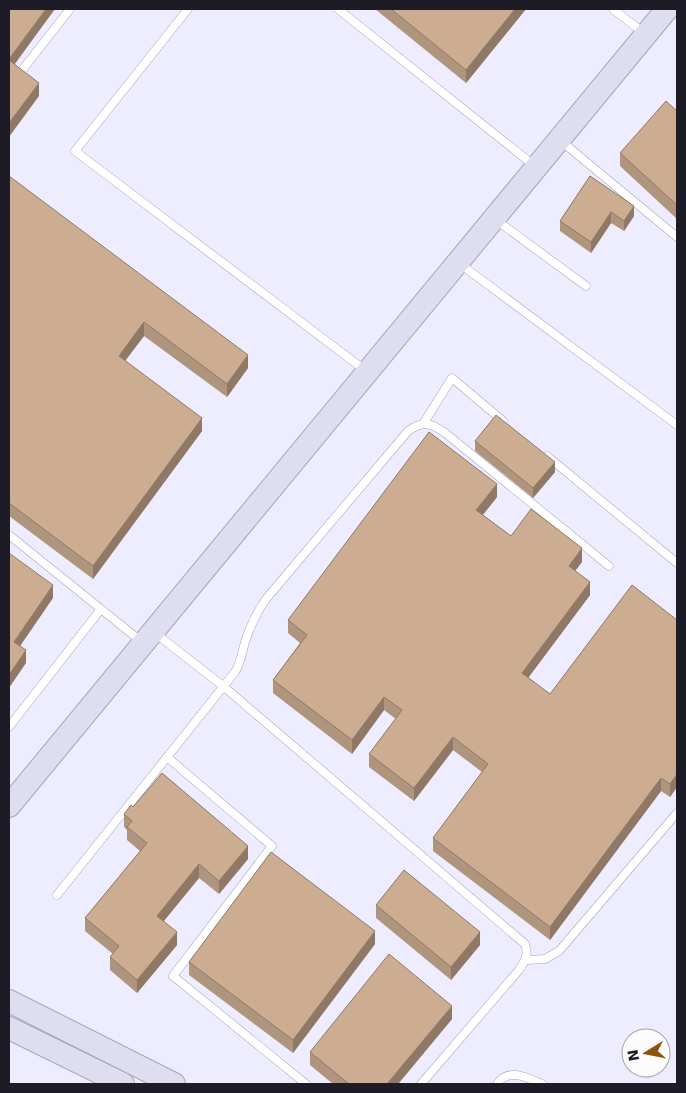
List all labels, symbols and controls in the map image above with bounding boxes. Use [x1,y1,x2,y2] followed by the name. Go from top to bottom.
[621,1028,671,1078] north arrow
[624,1048,642,1062] text: N

